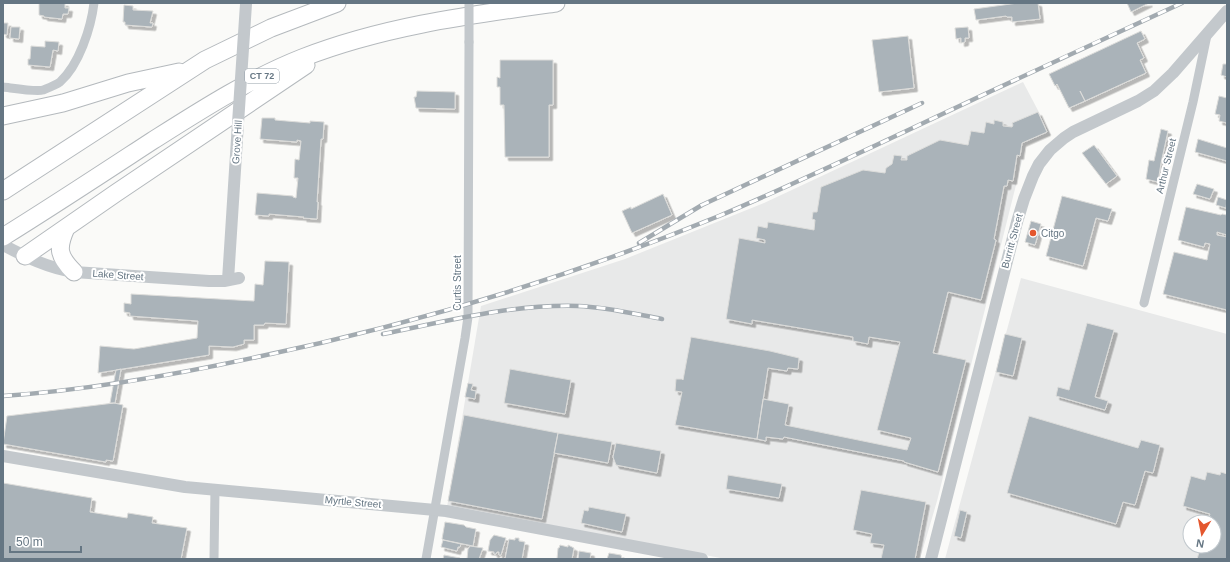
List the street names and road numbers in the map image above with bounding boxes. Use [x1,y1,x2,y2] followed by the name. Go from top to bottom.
[245,69,279,83] road number: CT 72
[230,120,244,164] street label: Grove Hill
[1154,137,1178,195] street label: Arthur Street
[999,212,1025,270] street label: Burritt Street
[452,255,463,311] street label: Curtis Street
[92,268,144,282] street label: Lake Street
[324,494,382,510] street label: Myrtle Street

